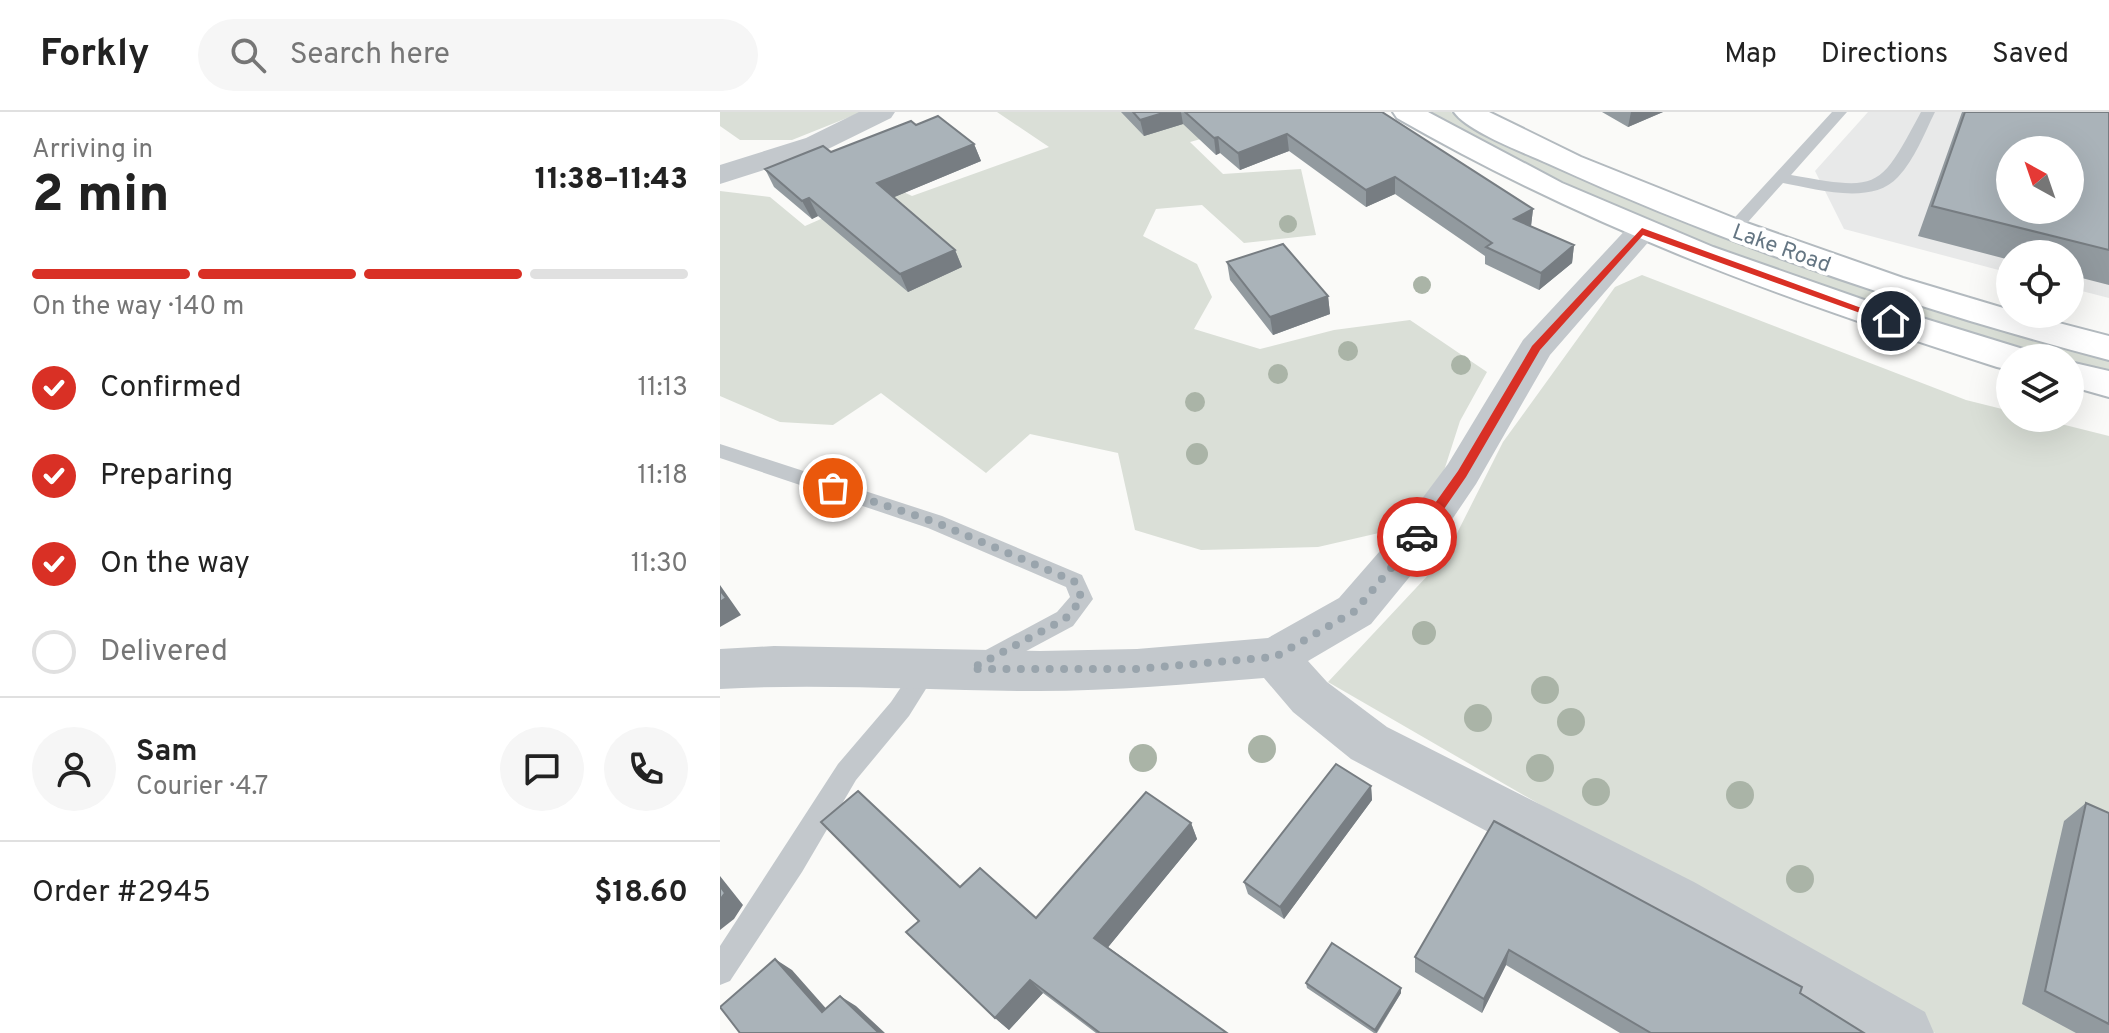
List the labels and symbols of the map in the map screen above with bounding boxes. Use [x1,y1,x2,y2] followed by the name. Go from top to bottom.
[1996,136,2084,224] north arrow
[1728,219,1834,280] street label: Lake Road
[1857,287,1925,355] pin
[799,454,867,522] pin
[1377,497,1457,577] courier

